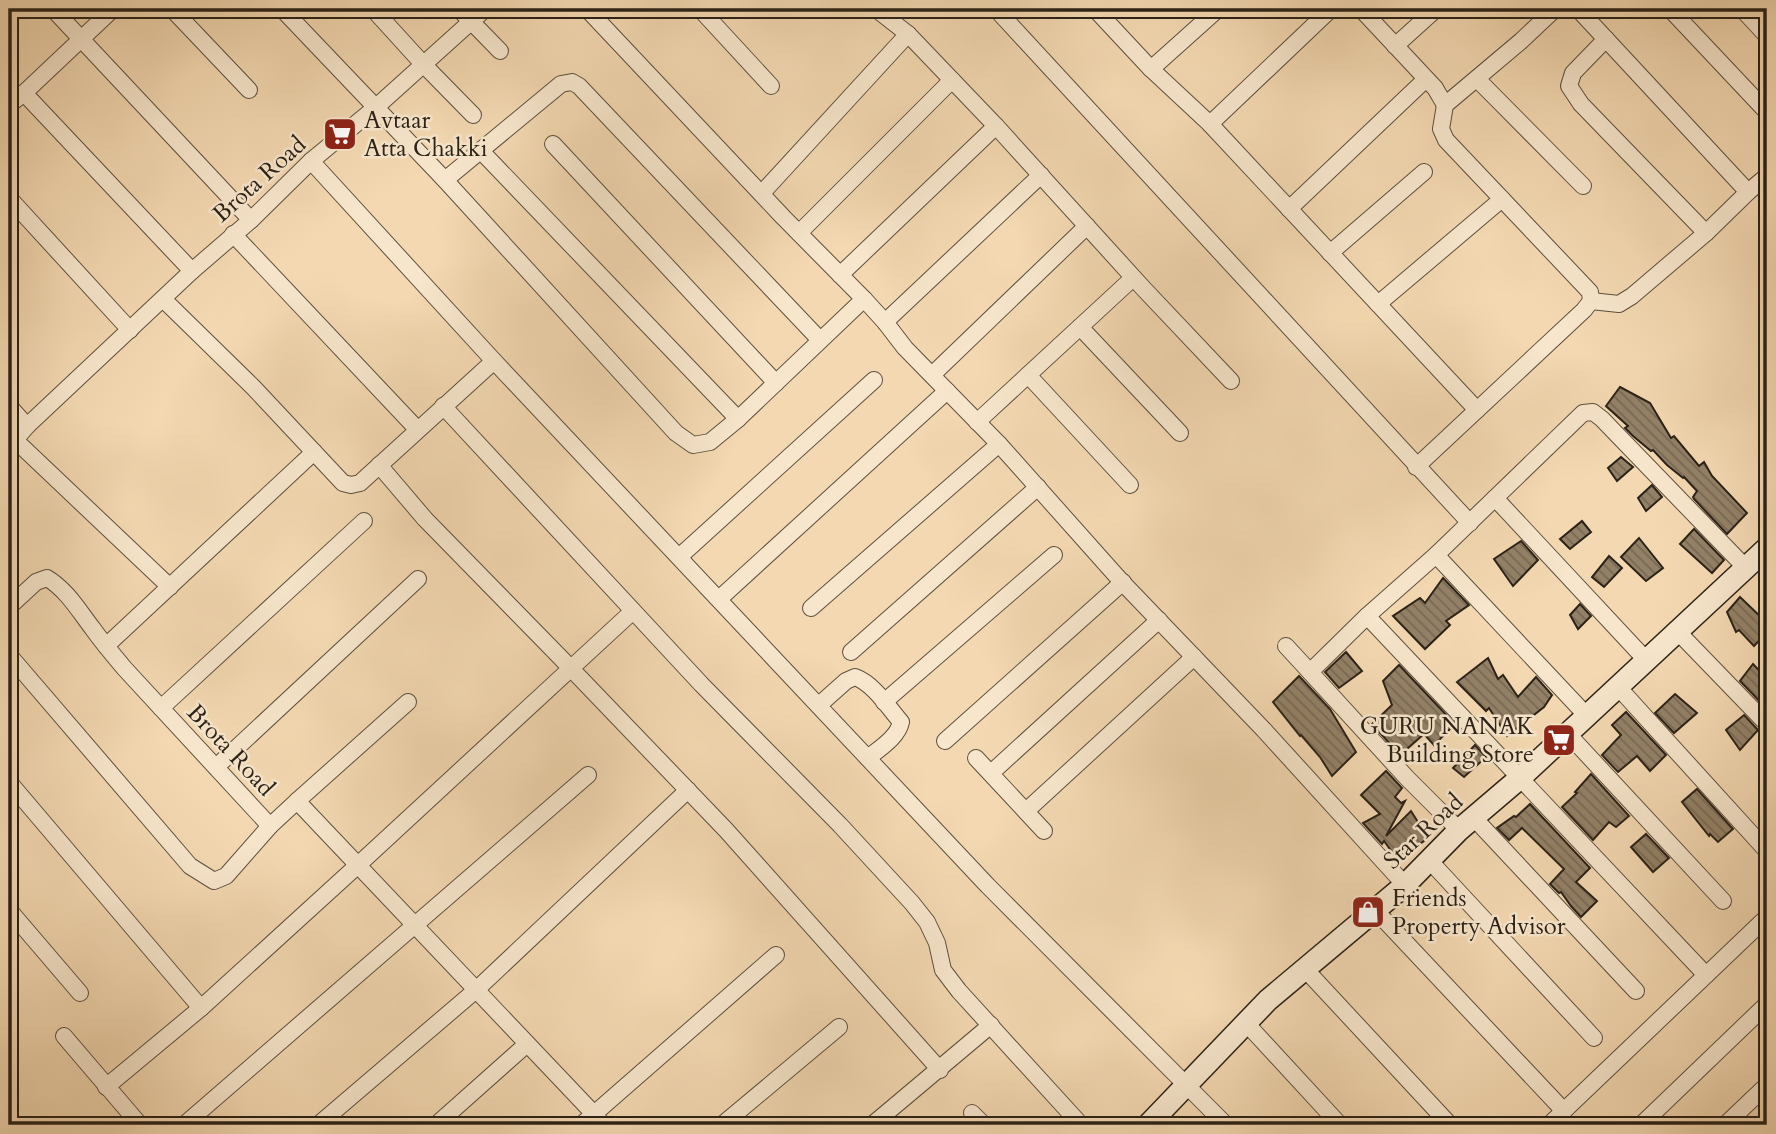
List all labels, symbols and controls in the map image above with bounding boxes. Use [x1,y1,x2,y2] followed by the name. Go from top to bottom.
[364,104,488,165] place label: Avtaar Atta Chakki
[321,115,359,153] supermarket icon: Avtaar Atta Chakki
[205,128,313,230] street label: Brota Road
[179,697,282,804] street label: Brota Road
[1360,710,1534,771] place label: GURU NANAK Building Store
[1540,721,1578,759] supermarket icon: GURU NANAK Building Store
[1376,786,1471,877] street label: Star Road
[1392,882,1566,943] place label: Friends Property Advisor
[1349,893,1387,931] shop icon: Friends Property Advisor

